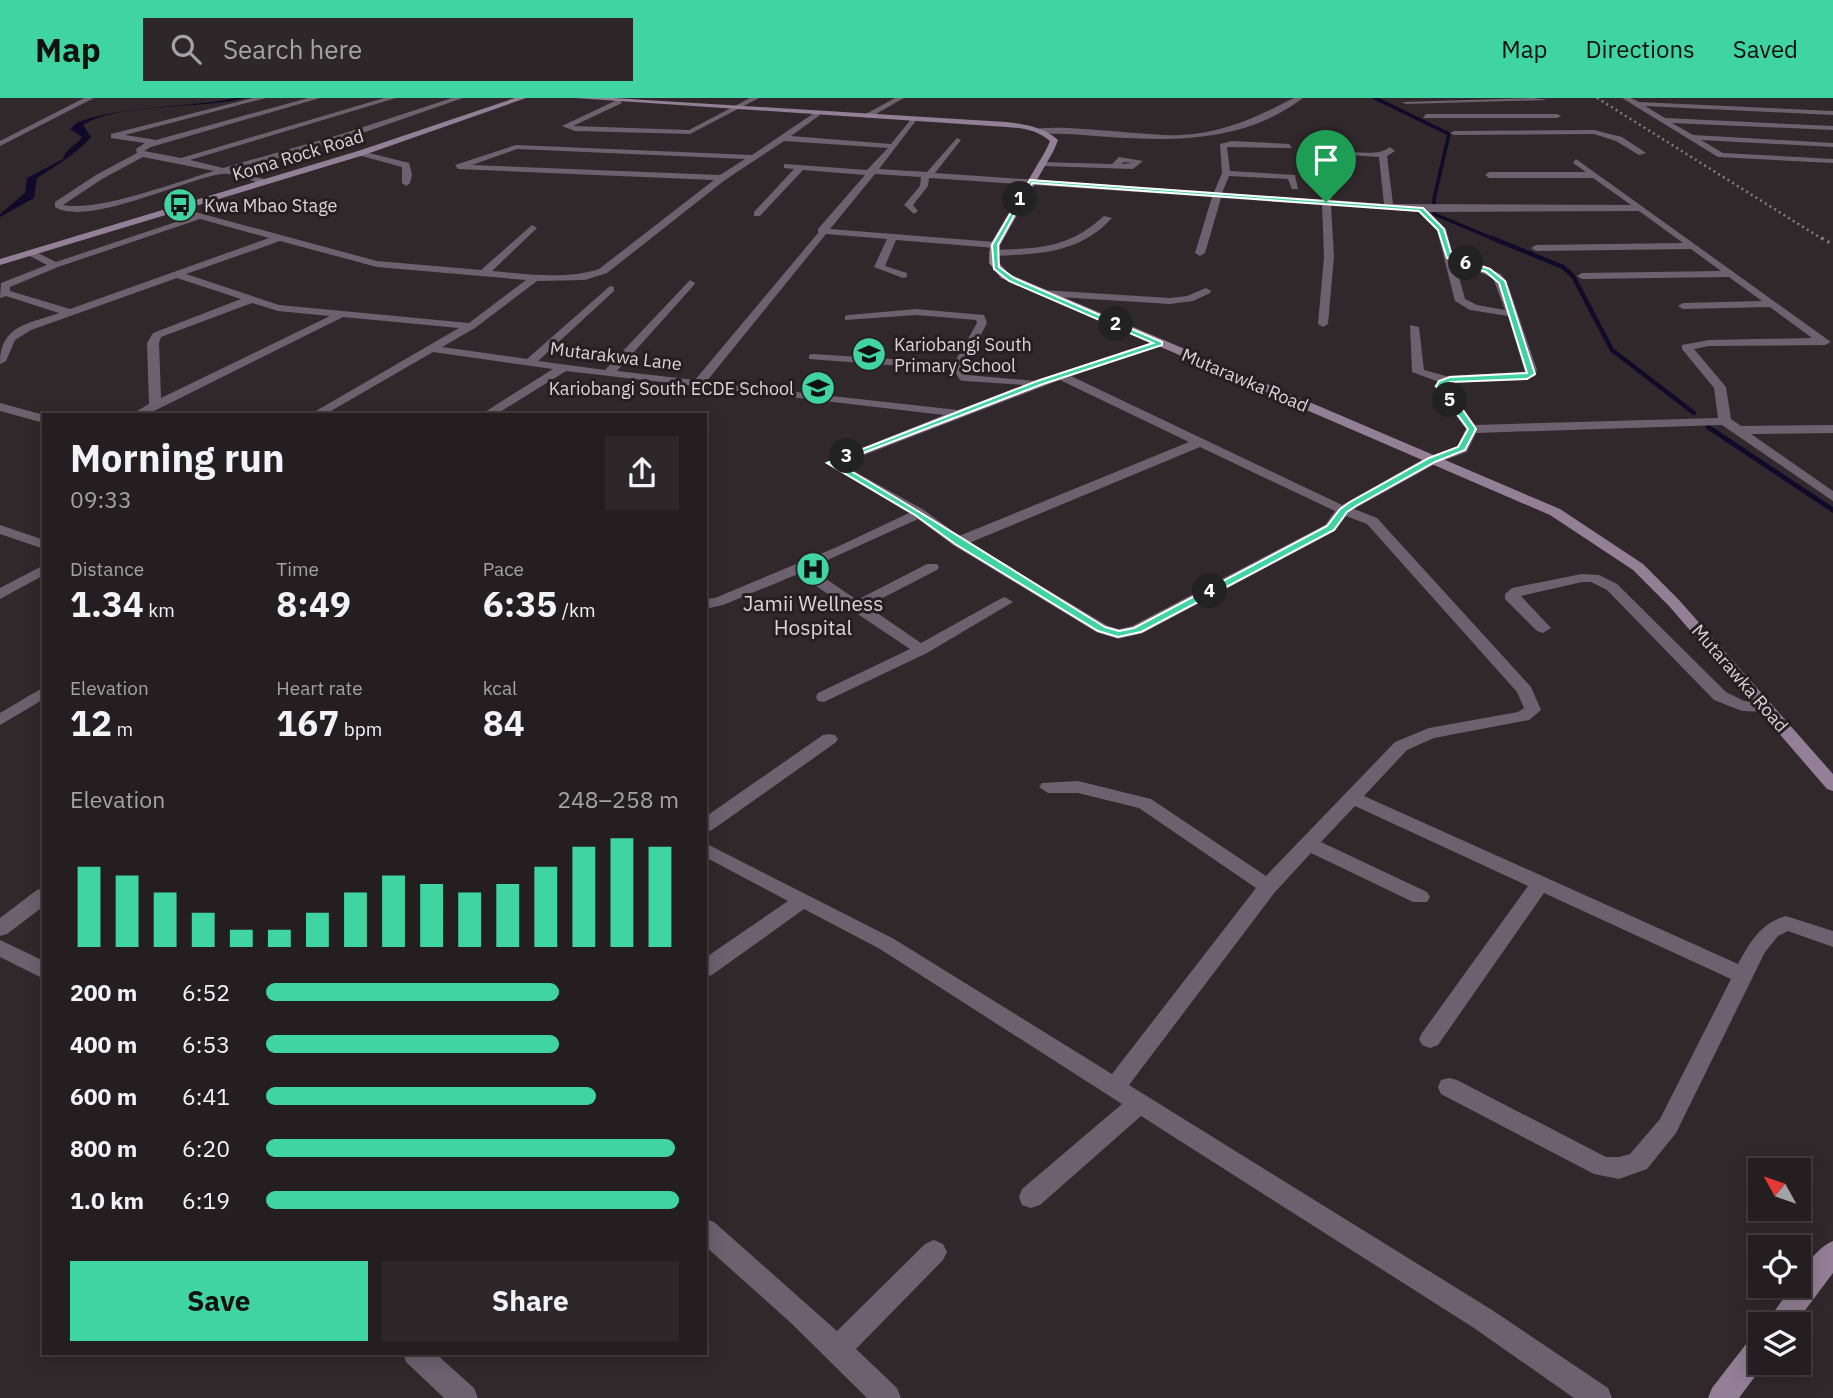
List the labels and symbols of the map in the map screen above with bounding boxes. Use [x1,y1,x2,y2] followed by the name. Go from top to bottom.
[230,124,366,186] street label: Koma Rock Road
[1296,130,1356,202] pin
[1002,182,1038,217] pin: 1
[161,186,199,224] bus stop icon: Kwa Mbao Stage
[204,194,338,217] place label: Kwa Mbao Stage
[1448,246,1484,280] pin: 6
[1098,306,1134,342] pin: 2
[894,333,1032,377] place label: Kariobangi South Primary School
[850,335,888,373] school or university icon: Kariobangi South Primary School
[549,337,683,376] street label: Mutarakwa Lane
[1178,343,1312,417] street label: Mutarawka Road
[799,369,837,407] school or university icon: Kariobangi South ECDE School
[549,377,794,400] place label: Kariobangi South ECDE School
[1432,382,1468,418] pin: 5
[830,438,864,474] pin: 3
[794,550,832,588] hospital icon: Jamii Wellness Hospital
[1192,574,1228,608] pin: 4
[743,589,883,641] place label: Jamii Wellness Hospital
[1687,619,1793,737] street label: Mutarawka Road
[1748,1158,1811,1222] north arrow

